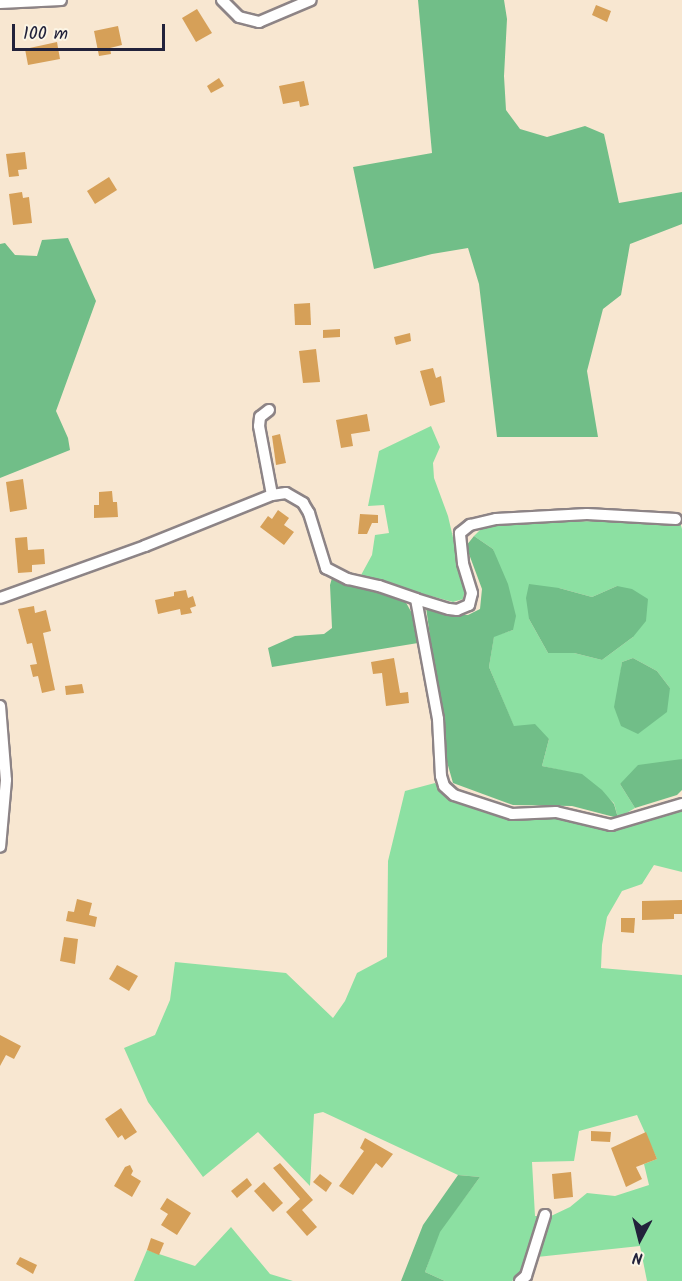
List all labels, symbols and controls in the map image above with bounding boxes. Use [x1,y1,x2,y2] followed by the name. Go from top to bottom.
[15,12,168,50] scale bar
[23,20,68,49] text: 100 m
[610,1209,670,1269] north arrow
[631,1244,644,1270] text: N

